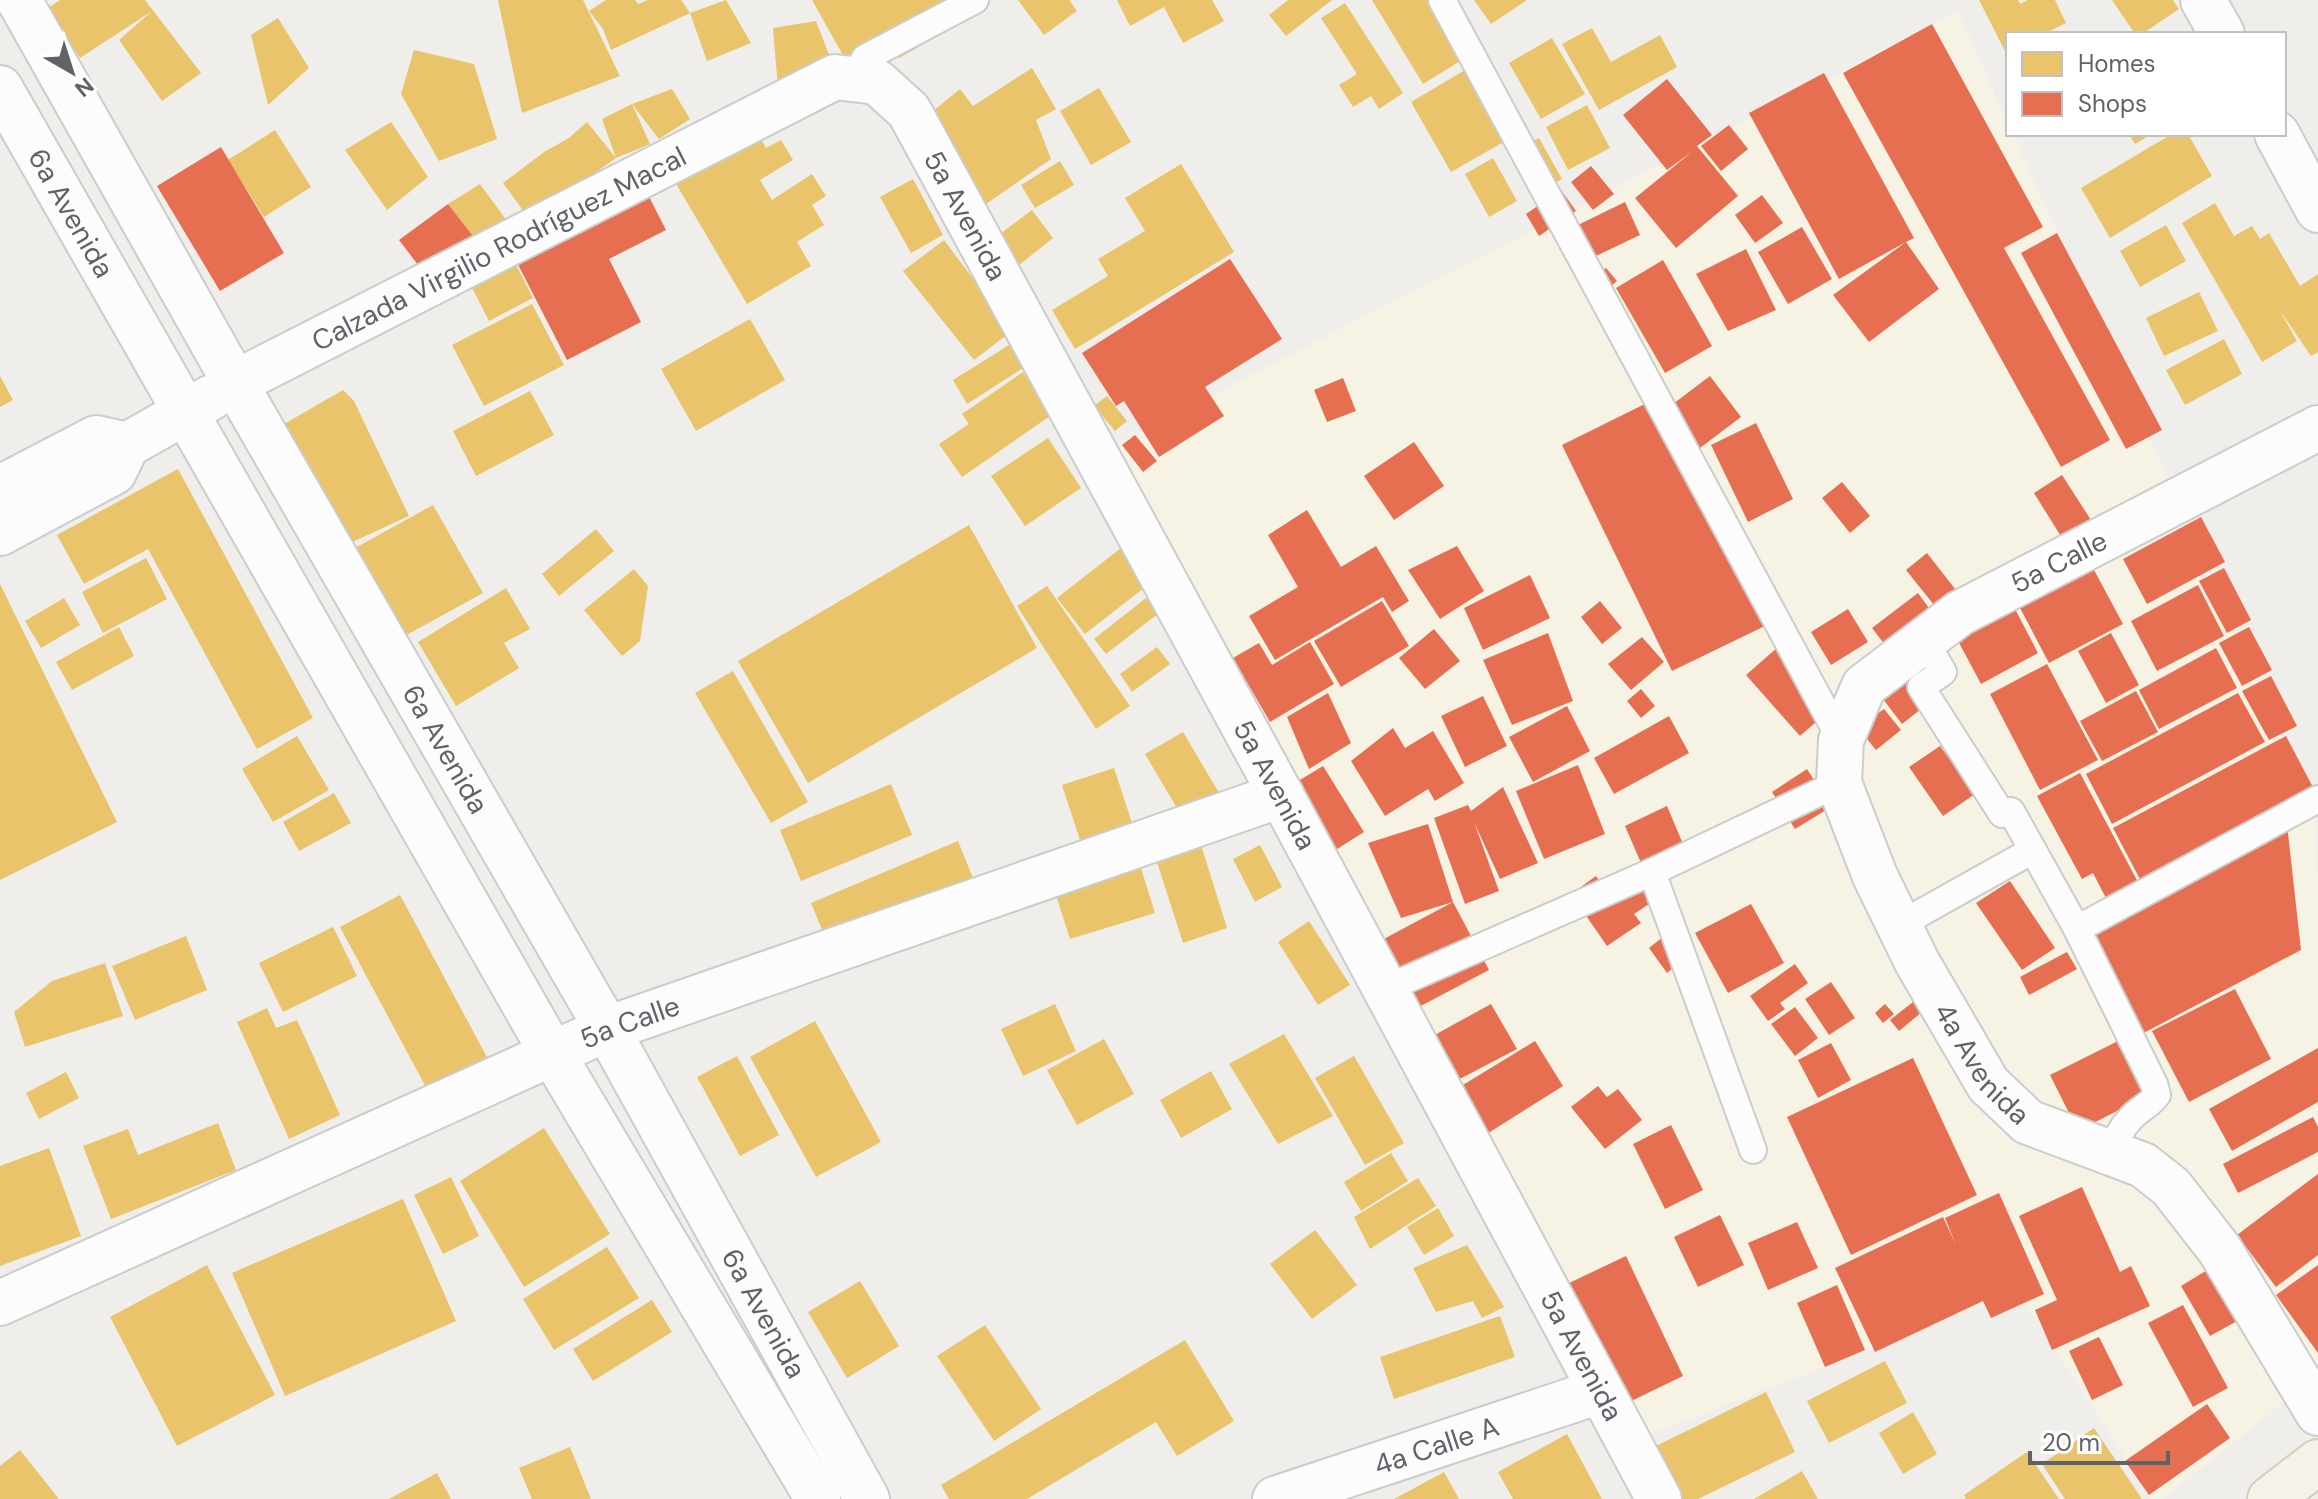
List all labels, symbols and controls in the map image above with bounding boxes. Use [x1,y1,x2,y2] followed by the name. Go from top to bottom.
[32,32,112,112] north arrow
[2006,32,2286,136] legend
[2078,48,2156,79] text: Homes
[69,71,100,103] text: N
[2078,88,2147,119] text: Shops
[305,138,692,359] street label: Calzada Virgilio Rodríguez Macal
[20,142,123,284] street label: 6a Avenida
[916,144,1016,287] street label: 5a Avenida
[2005,522,2113,602] street label: 5a Calle
[394,678,497,820] street label: 6a Avenida
[1225,713,1326,856] street label: 5a Avenida
[574,987,685,1057] street label: 5a Calle
[1926,996,2038,1133] street label: 4a Avenida
[713,1242,815,1385] street label: 6a Avenida
[1532,1284,1632,1427] street label: 5a Avenida
[1369,1407,1504,1483] street label: 4a Calle A
[2030,1415,2168,1465] scale bar
[2042,1427,2100,1458] text: 20 m

